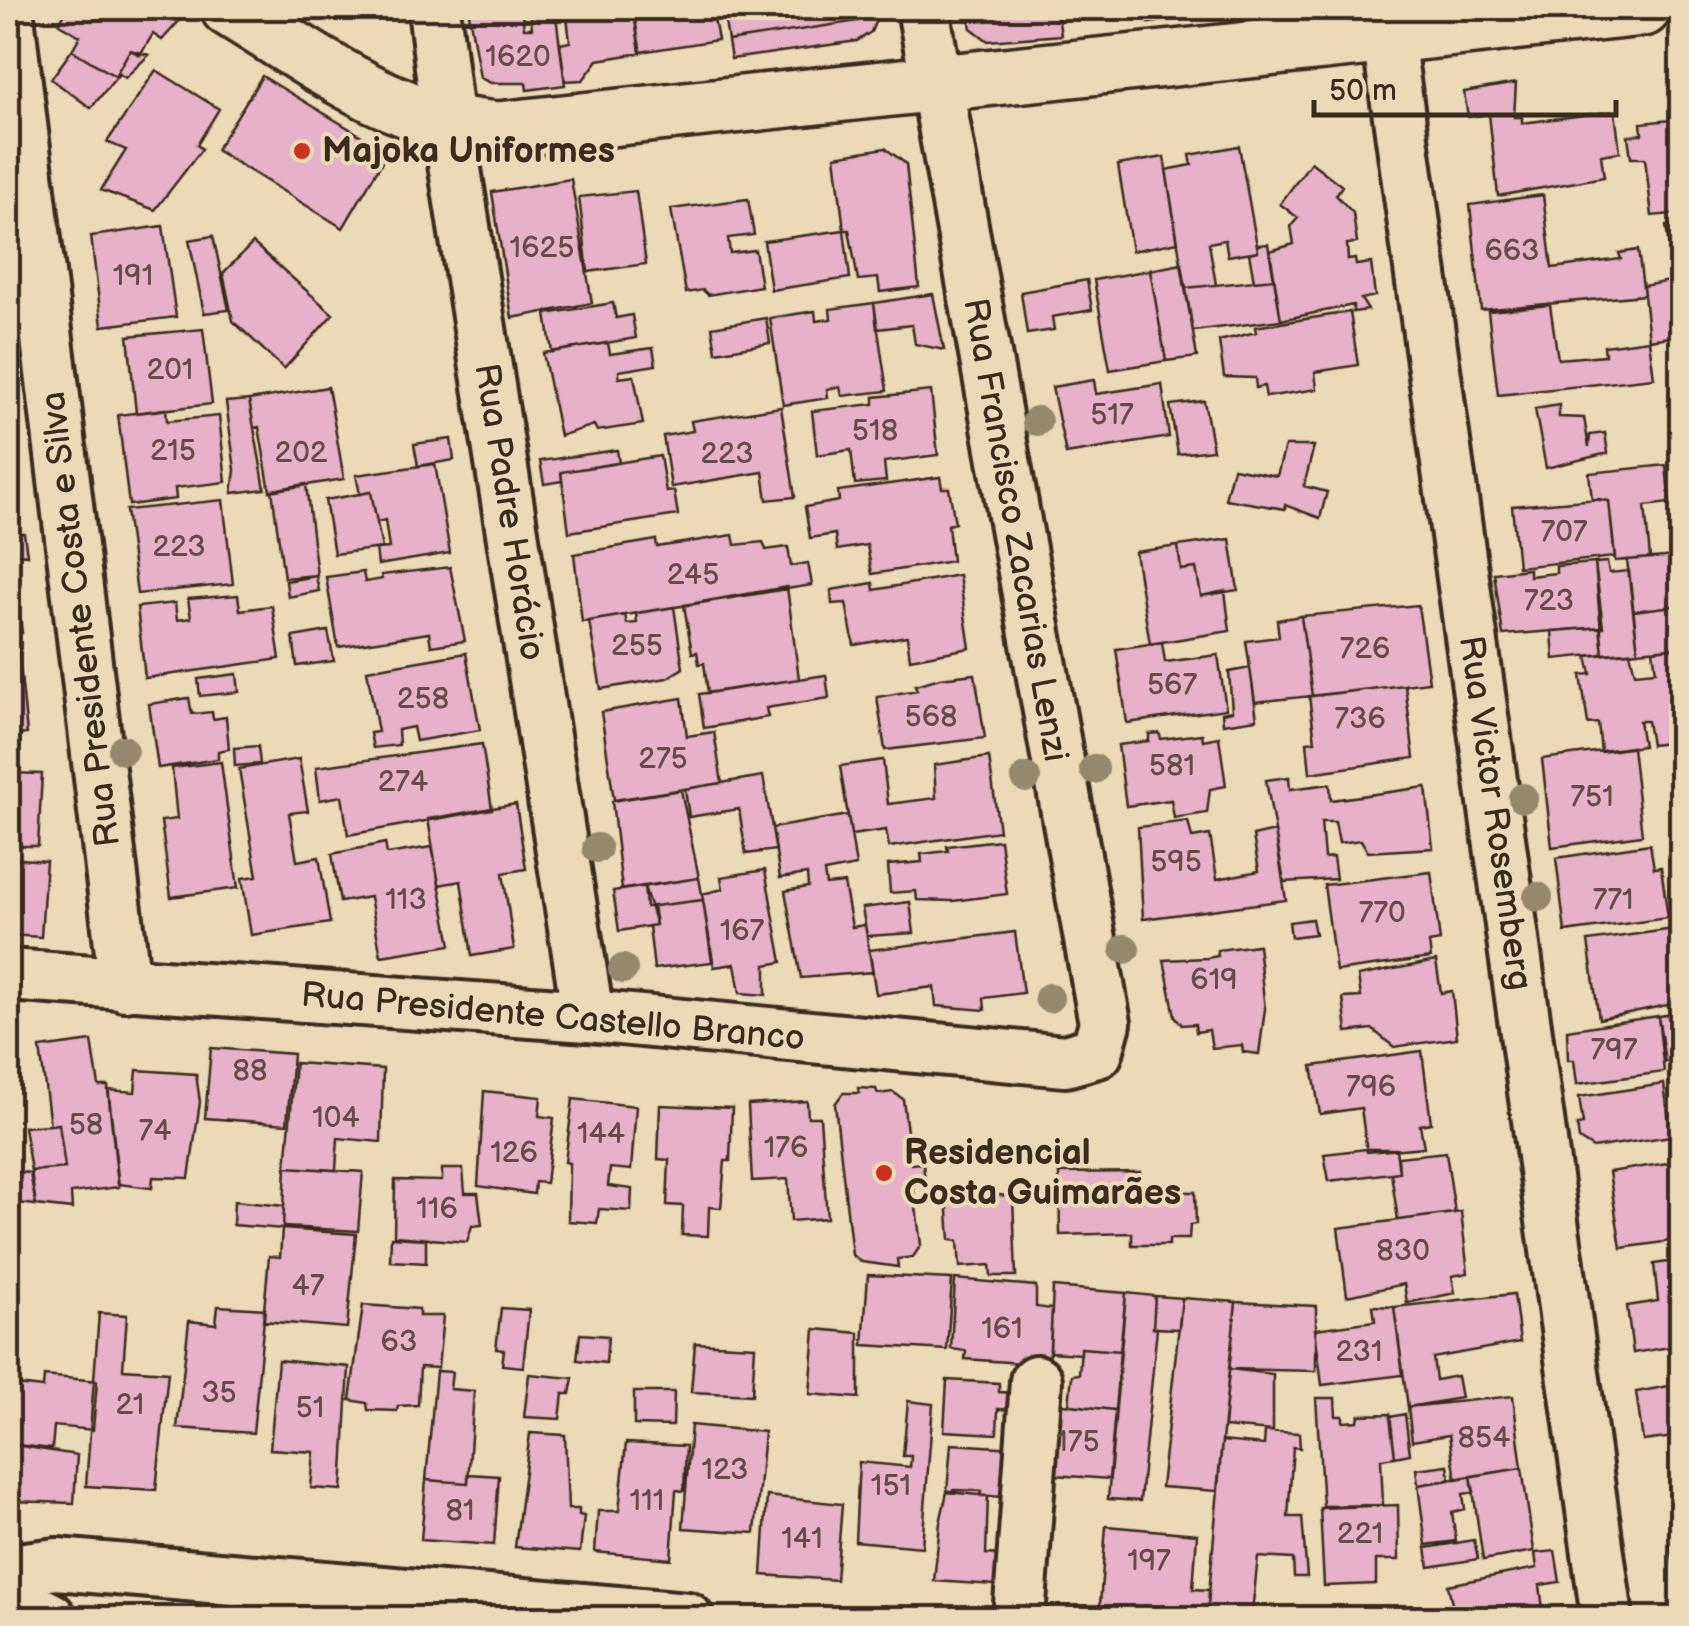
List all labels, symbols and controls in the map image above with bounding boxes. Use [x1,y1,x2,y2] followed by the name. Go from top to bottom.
[485,39,551,75] house number: 1620
[1314,55,1616,117] scale bar
[1329,73,1397,109] text: 50 m
[322,130,615,173] place label: Majoka Uniformes
[291,140,313,162] marker: Majoka Uniformes
[510,230,574,266] house number: 1625
[1484,233,1540,269] house number: 663
[113,258,153,294] house number: 191
[953,295,1077,765] street label: Rua Francisco Zacarias Lenzi
[147,352,193,388] house number: 201
[464,360,554,664] street label: Rua Padre Horácio
[32,389,130,849] street label: Rua Presidente Costa e Silva
[1090,397,1134,433] house number: 517
[852,413,898,449] house number: 518
[150,433,196,469] house number: 215
[274,435,328,471] house number: 202
[700,436,754,472] house number: 223
[1540,514,1588,550] house number: 707
[152,529,206,565] house number: 223
[667,557,719,593] house number: 245
[1524,583,1574,619] house number: 723
[611,628,663,664] house number: 255
[1340,631,1390,667] house number: 726
[1449,633,1541,993] street label: Rua Victor Rosemberg
[1147,667,1197,703] house number: 567
[397,681,449,717] house number: 258
[904,699,958,735] house number: 568
[1334,701,1386,737] house number: 736
[638,741,688,777] house number: 275
[1149,748,1195,784] house number: 581
[378,764,428,800] house number: 274
[1570,779,1614,815] house number: 751
[1150,844,1202,880] house number: 595
[385,882,427,918] house number: 113
[1592,882,1634,918] house number: 771
[1358,895,1406,931] house number: 770
[720,913,765,949] house number: 167
[1190,962,1238,998] house number: 619
[299,974,807,1060] street label: Rua Presidente Castello Branco
[1591,1032,1638,1068] house number: 797
[233,1053,267,1089] house number: 88
[1346,1069,1396,1105] house number: 796
[312,1100,360,1136] house number: 104
[69,1107,103,1143] house number: 58
[138,1113,172,1149] house number: 74
[577,1116,625,1152] house number: 144
[764,1130,808,1166] house number: 176
[904,1132,1181,1215] place label: Residencial Costa Guimarães
[490,1135,538,1171] house number: 126
[873,1162,895,1184] marker: Residencial Costa Guimarães
[416,1191,458,1227] house number: 116
[1376,1233,1430,1269] house number: 830
[291,1268,325,1304] house number: 47
[981,1311,1023,1347] house number: 161
[381,1324,417,1360] house number: 63
[1335,1334,1383,1370] house number: 231
[201,1375,237,1411] house number: 35
[116,1387,144,1423] house number: 21
[296,1390,324,1426] house number: 51
[1458,1420,1510,1456] house number: 854
[1056,1424,1100,1460] house number: 175
[701,1452,749,1488] house number: 123
[871,1468,911,1504] house number: 151
[630,1483,664,1519] house number: 111
[445,1493,475,1529] house number: 81
[1337,1516,1383,1552] house number: 221
[781,1521,823,1557] house number: 141
[1127,1543,1171,1579] house number: 197

